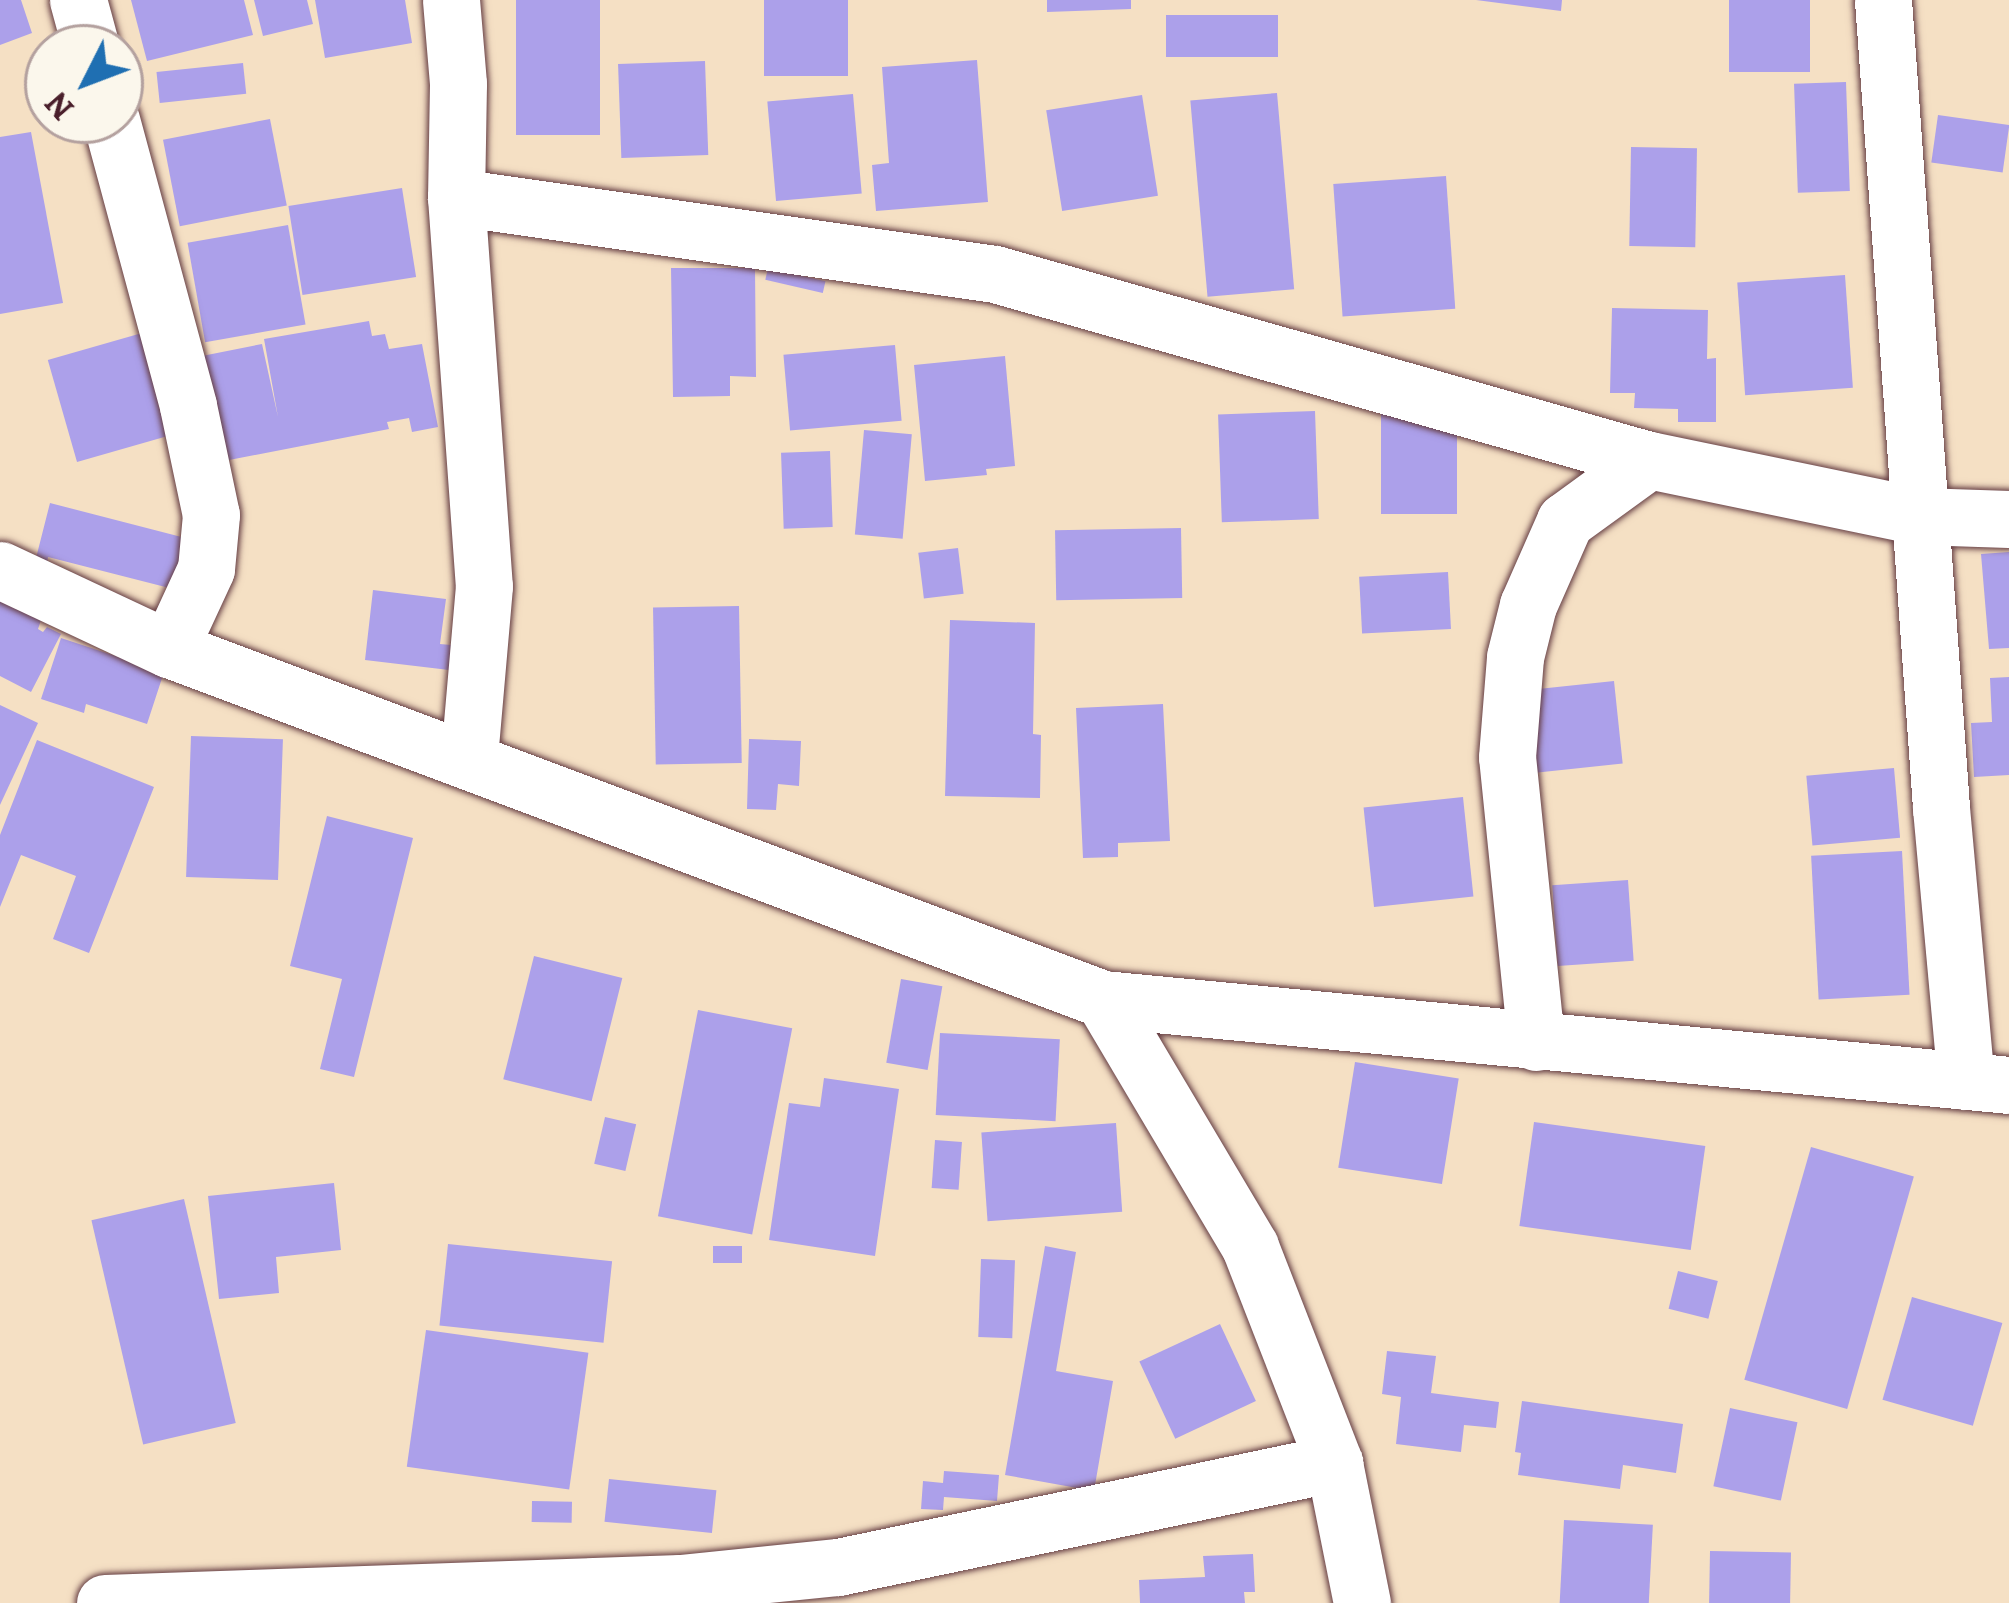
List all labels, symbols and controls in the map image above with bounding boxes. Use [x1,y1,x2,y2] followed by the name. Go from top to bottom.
[24,24,144,144] north arrow
[34,82,84,130] text: N

